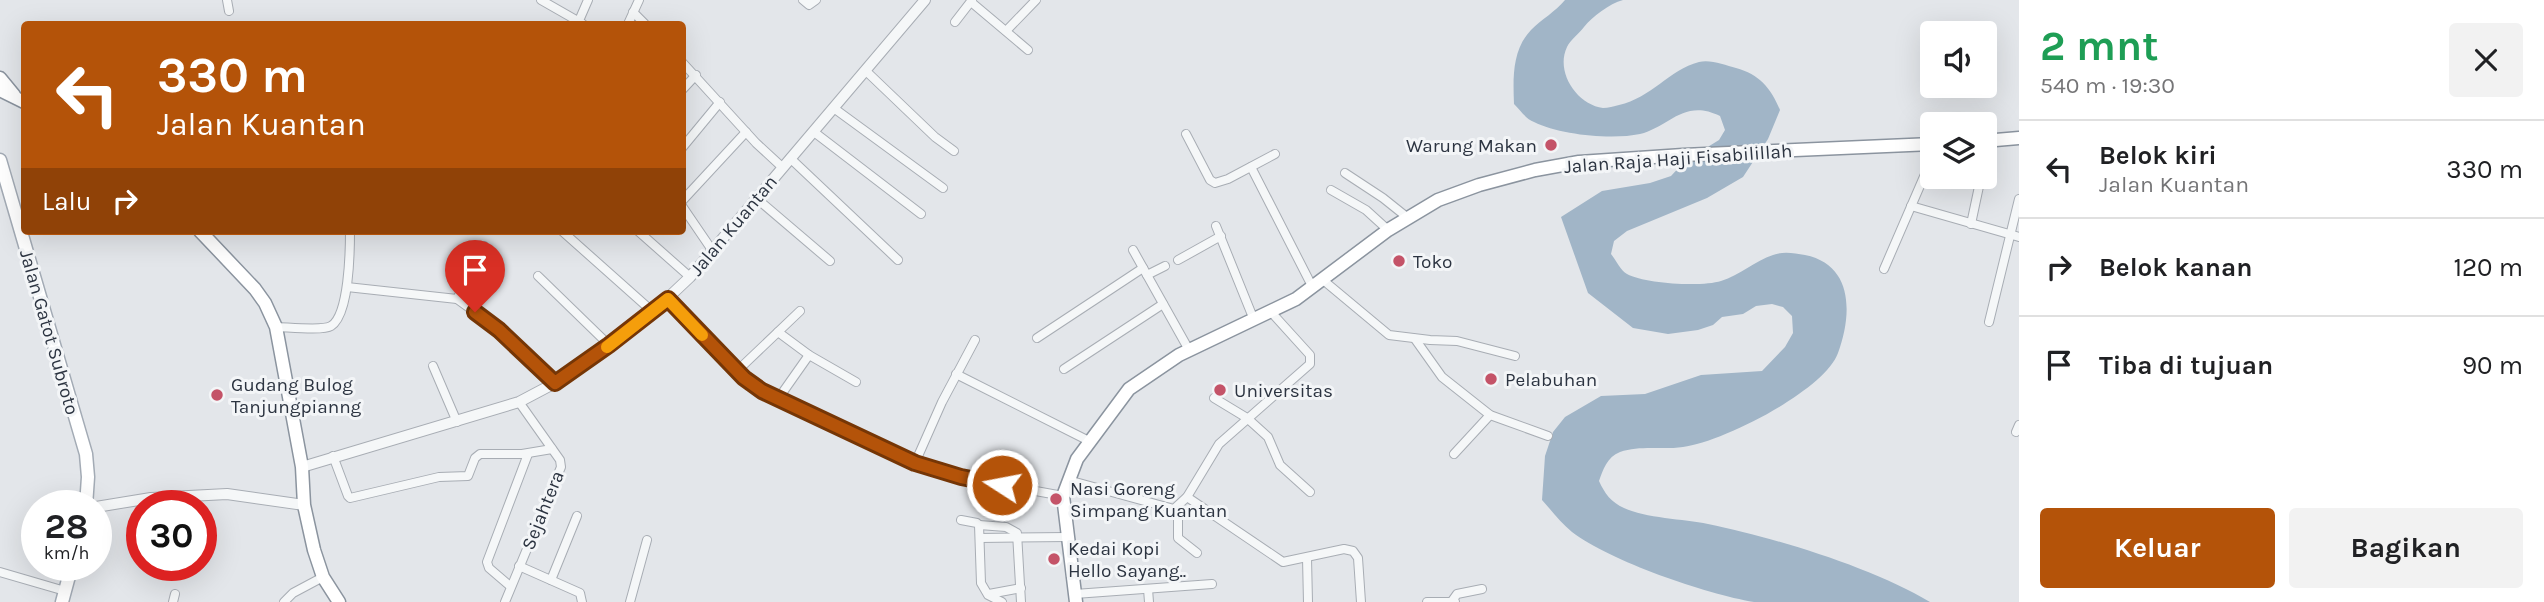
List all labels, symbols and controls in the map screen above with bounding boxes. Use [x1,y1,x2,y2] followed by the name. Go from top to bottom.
[1920,21,1997,189] map controls
[1920,21,1997,98] button: sound
[2040,21,2159,71] text: 2 mnt
[2449,23,2523,97] button: close
[157,47,308,104] text: 330 m
[42,49,133,140] icon: left
[2040,72,2175,99] text: 540 m · 19:30
[157,106,366,143] text: Jalan Kuantan
[1920,112,1997,189] button: layers
[1406,135,1537,157] place label: Warung Makan
[1543,137,1559,153] marker: Warung Makan
[1563,140,1793,178] street label: Jalan Raja Haji Fisabilillah
[2099,140,2217,171] text: Belok kiri
[2040,150,2078,188] icon: left
[2446,154,2523,185] text: 330 m
[686,171,782,280] street label: Jalan Kuantan
[2099,171,2249,198] text: Jalan Kuantan
[106,182,144,220] icon: right
[42,186,92,217] text: Lalu
[445,240,505,312] pin
[15,247,83,417] street label: Jalan Gatot Subroto
[2040,248,2078,286] icon: right
[456,251,494,289] icon: arrive
[1413,251,1452,273] place label: Toko
[2099,252,2252,283] text: Belok kanan
[2453,252,2523,283] text: 120 m
[1391,253,1407,269] marker: Toko
[2040,346,2078,384] icon: arrive
[2099,350,2273,381] text: Tiba di tujuan
[2462,350,2523,381] text: 90 m
[1505,369,1597,391] place label: Pelabuhan
[1483,371,1499,387] marker: Pelabuhan
[231,374,362,418] place label: Gudang Bulog Tanjungpianng
[1234,380,1333,402] place label: Universitas
[1212,382,1228,398] marker: Universitas
[209,387,225,403] marker: Gudang Bulog Tanjungpianng
[965,448,1039,522] position arrow
[517,468,569,553] street label: Sejahtera
[1070,478,1227,522] place label: Nasi Goreng Simpang Kuantan
[126,490,217,581] speed limit sign: 30
[1048,491,1064,507] marker: Nasi Goreng Simpang Kuantan
[45,506,88,547] text: 28
[2040,508,2275,588] button: Keluar
[2289,508,2523,588] button: Bagikan
[1068,538,1186,582] place label: Kedai Kopi Hello Sayang..
[44,542,89,564] text: km/h
[1046,551,1062,567] marker: Kedai Kopi Hello Sayang..

